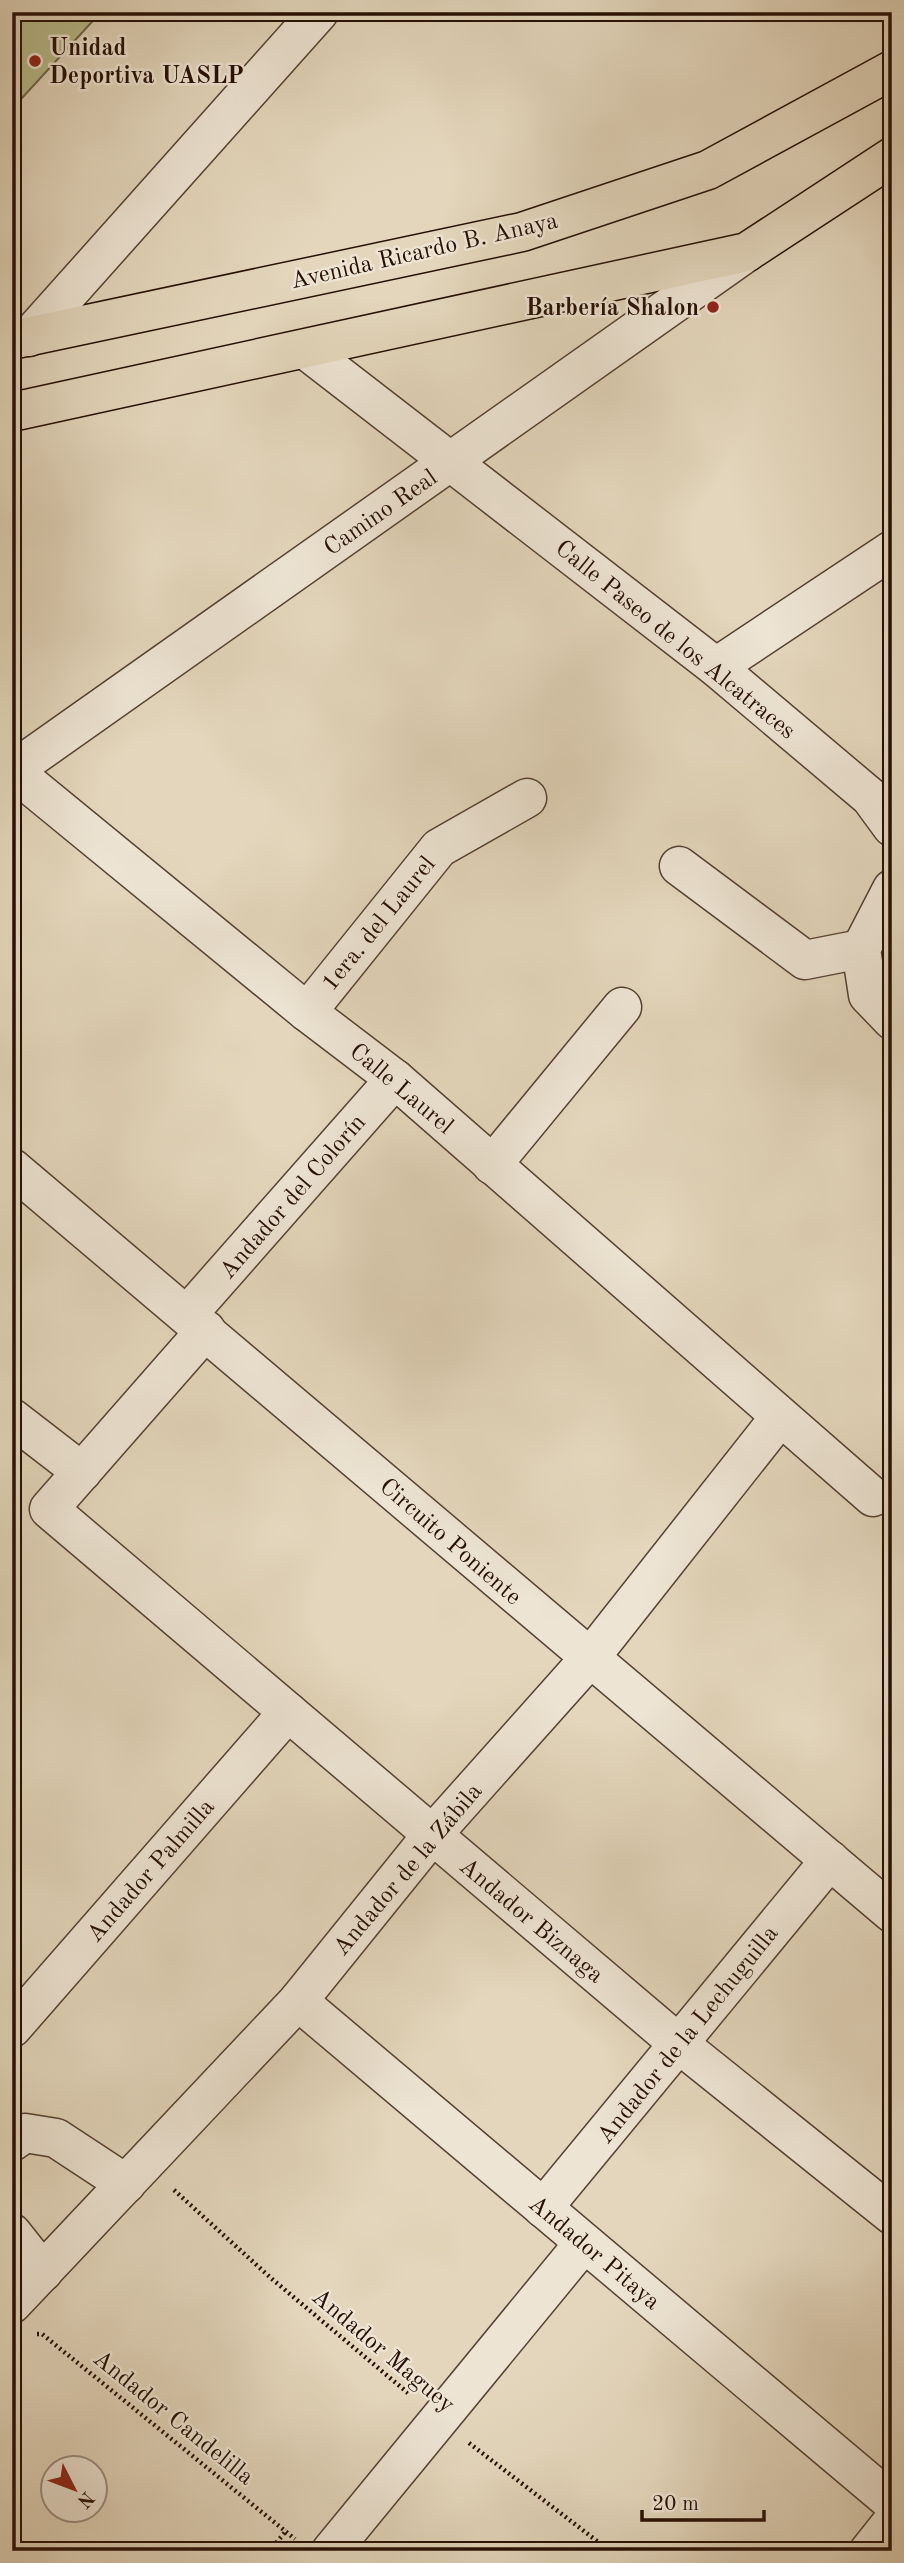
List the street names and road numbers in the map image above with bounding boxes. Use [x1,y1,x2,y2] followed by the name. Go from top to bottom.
[288,209,561,294] street label: Avenida Ricardo B. Anaya
[320,466,442,561] street label: Camino Real
[550,537,799,745] street label: Calle Paseo de los Alcatraces
[318,853,441,996] street label: 1era. del Laurel
[344,1040,457,1139] street label: Calle Laurel
[216,1111,371,1284] street label: Andador del Colorín
[374,1475,525,1610] street label: Circuito Poniente
[330,1779,487,1961] street label: Andador de la Zábila
[83,1795,220,1947] street label: Andador Palmilla
[454,1855,607,1989] street label: Andador Biznaga
[593,1922,784,2149] street label: Andador de la Lechuguilla
[524,2192,664,2315] street label: Andador Pitaya
[307,2285,459,2418] street label: Andador Maguey
[88,2347,258,2491] street label: Andador Candelilla

